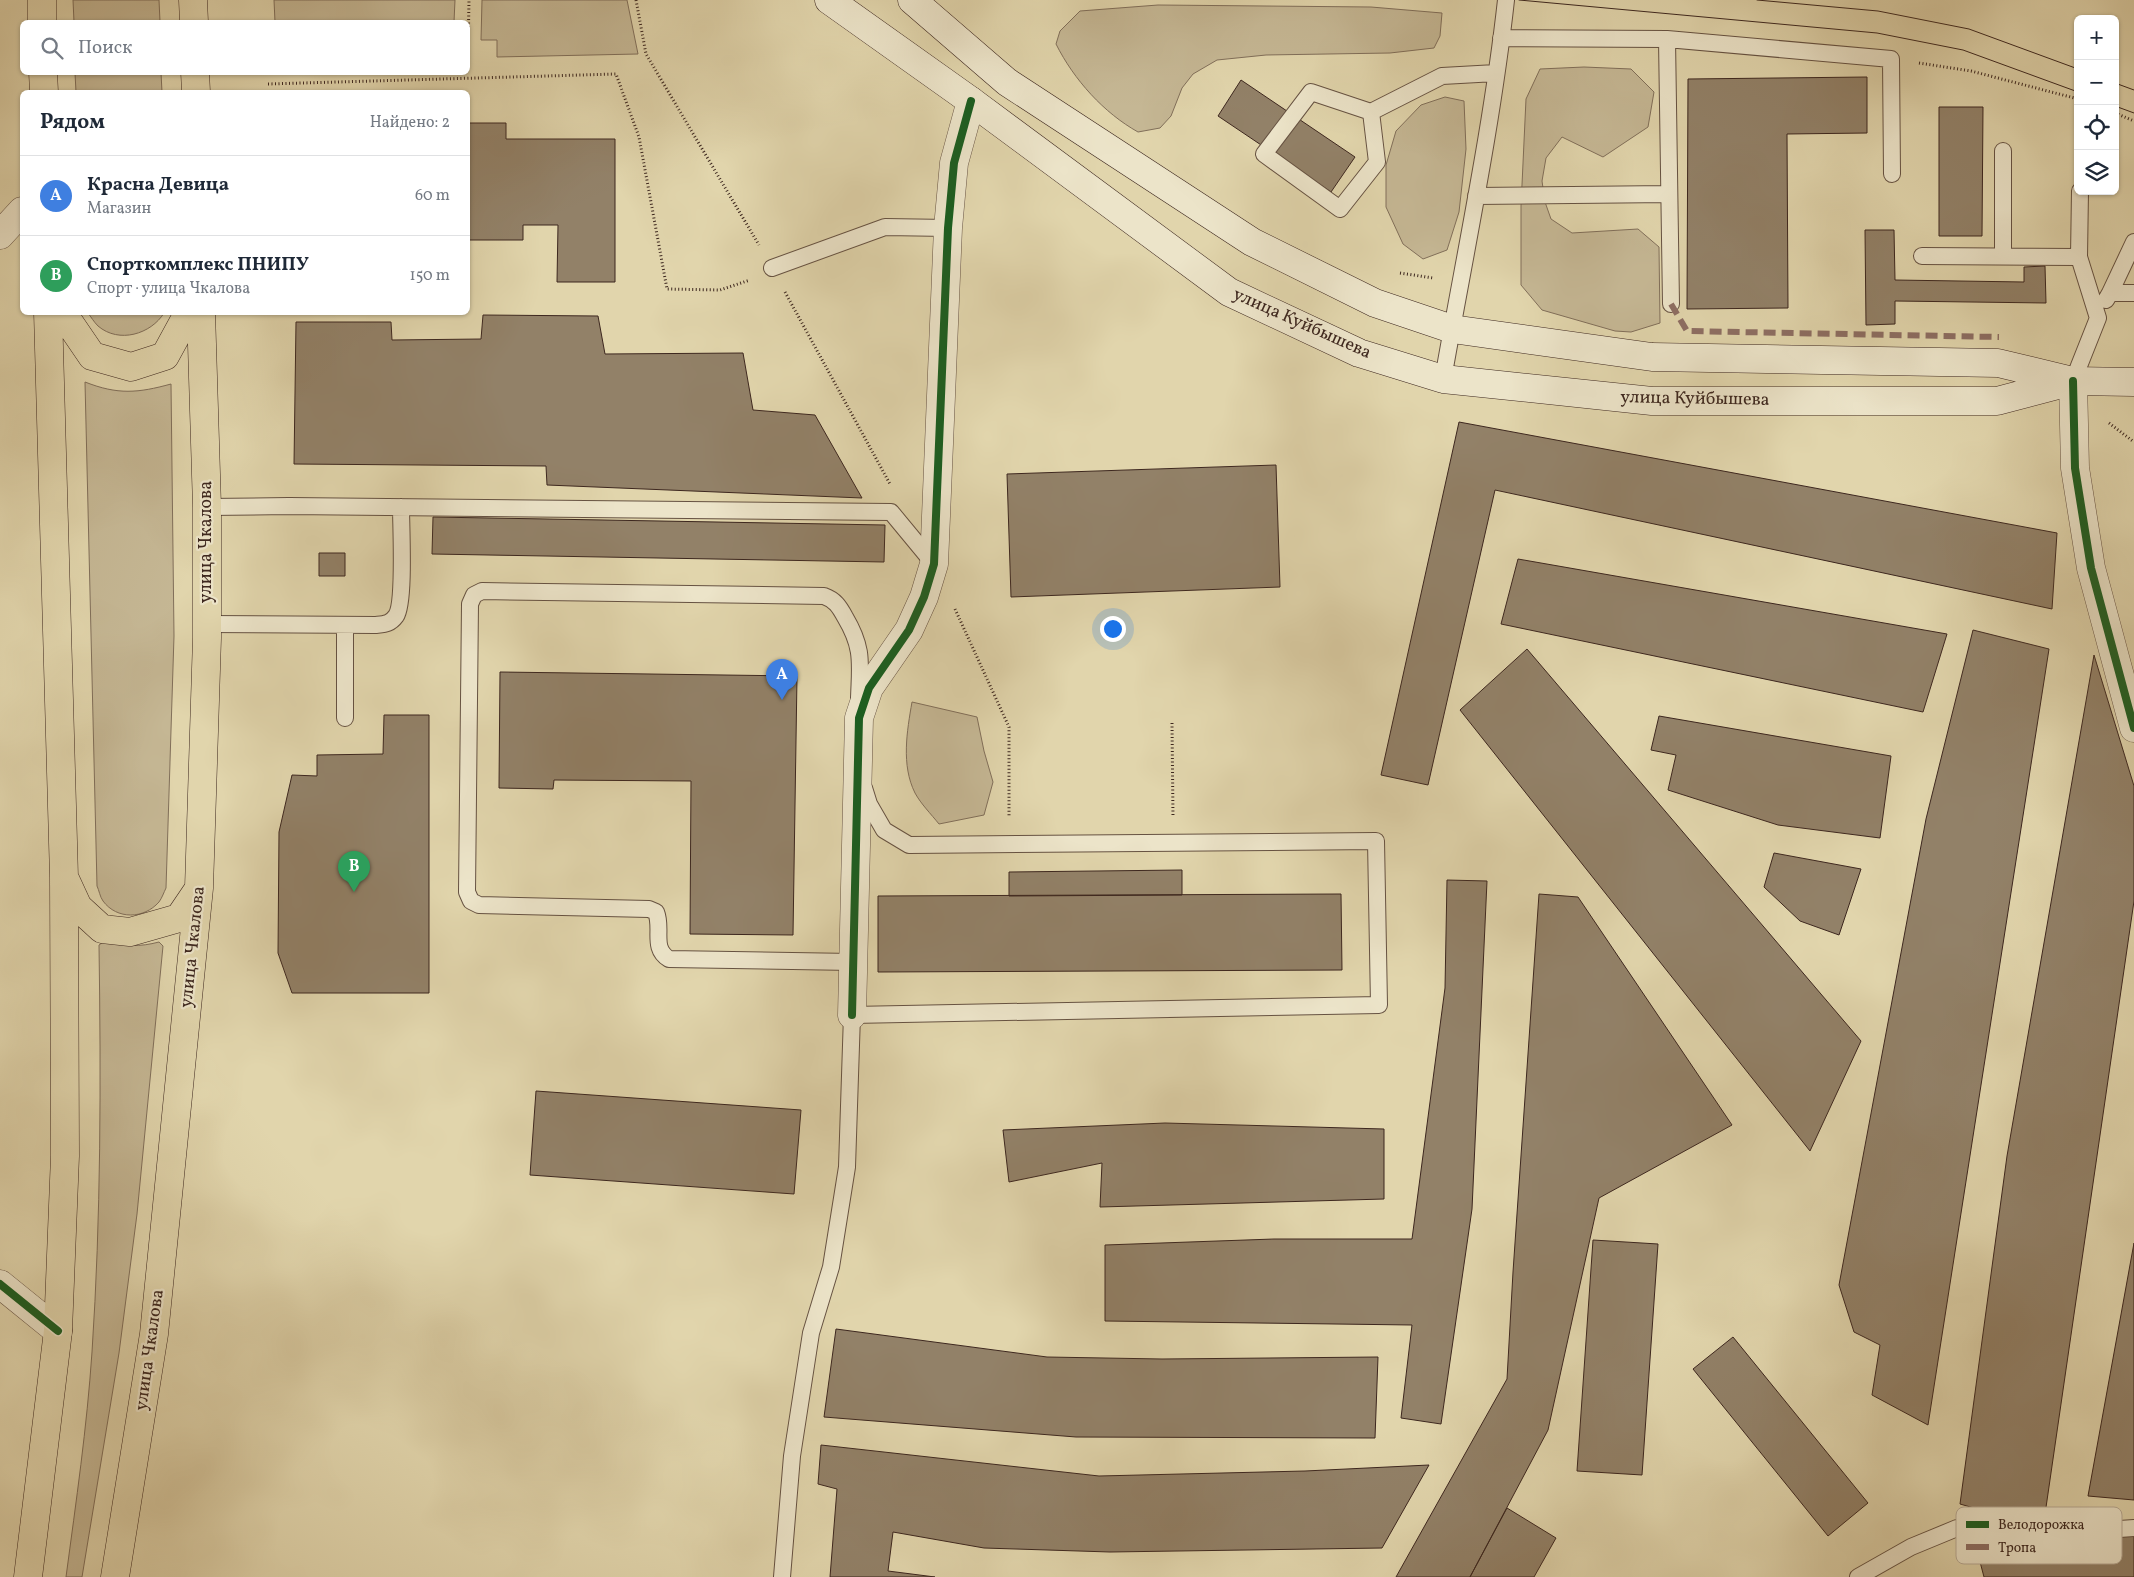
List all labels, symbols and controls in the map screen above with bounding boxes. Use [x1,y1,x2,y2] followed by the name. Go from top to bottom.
[2074,15,2119,195] map controls
[2074,15,2119,60] button: +
[20,20,470,75] search box
[38,34,66,62] icon: search
[78,35,132,61] text: Поиск
[2074,60,2119,105] button: −
[2074,105,2119,150] button: locate
[40,108,105,137] text: Рядом
[370,112,450,134] text: Найдено: 2
[2074,150,2119,195] button: layers
[87,172,229,198] text: Красна Девица
[50,185,62,207] text: A
[415,185,450,207] text: 60 m
[87,198,151,220] text: Магазин
[87,252,309,278] text: Спорткомплекс ПНИПУ
[51,265,61,287] text: B
[409,265,450,287] text: 150 m
[87,278,250,300] text: Спорт · улица Чкалова
[1229,282,1375,366] street label: улица Куйбышева
[1620,385,1770,413] street label: улица Куйбышева
[194,481,219,603] street label: улица Чкалова
[1100,616,1126,642] your location
[766,659,798,700] pin: A
[338,851,370,892] pin: B
[174,885,212,1009] street label: улица Чкалова
[129,1288,171,1412] street label: улица Чкалова
[1956,1507,2122,1564] legend
[1998,1516,2085,1535] text: Велодорожка
[1998,1539,2036,1558] text: Тропа

